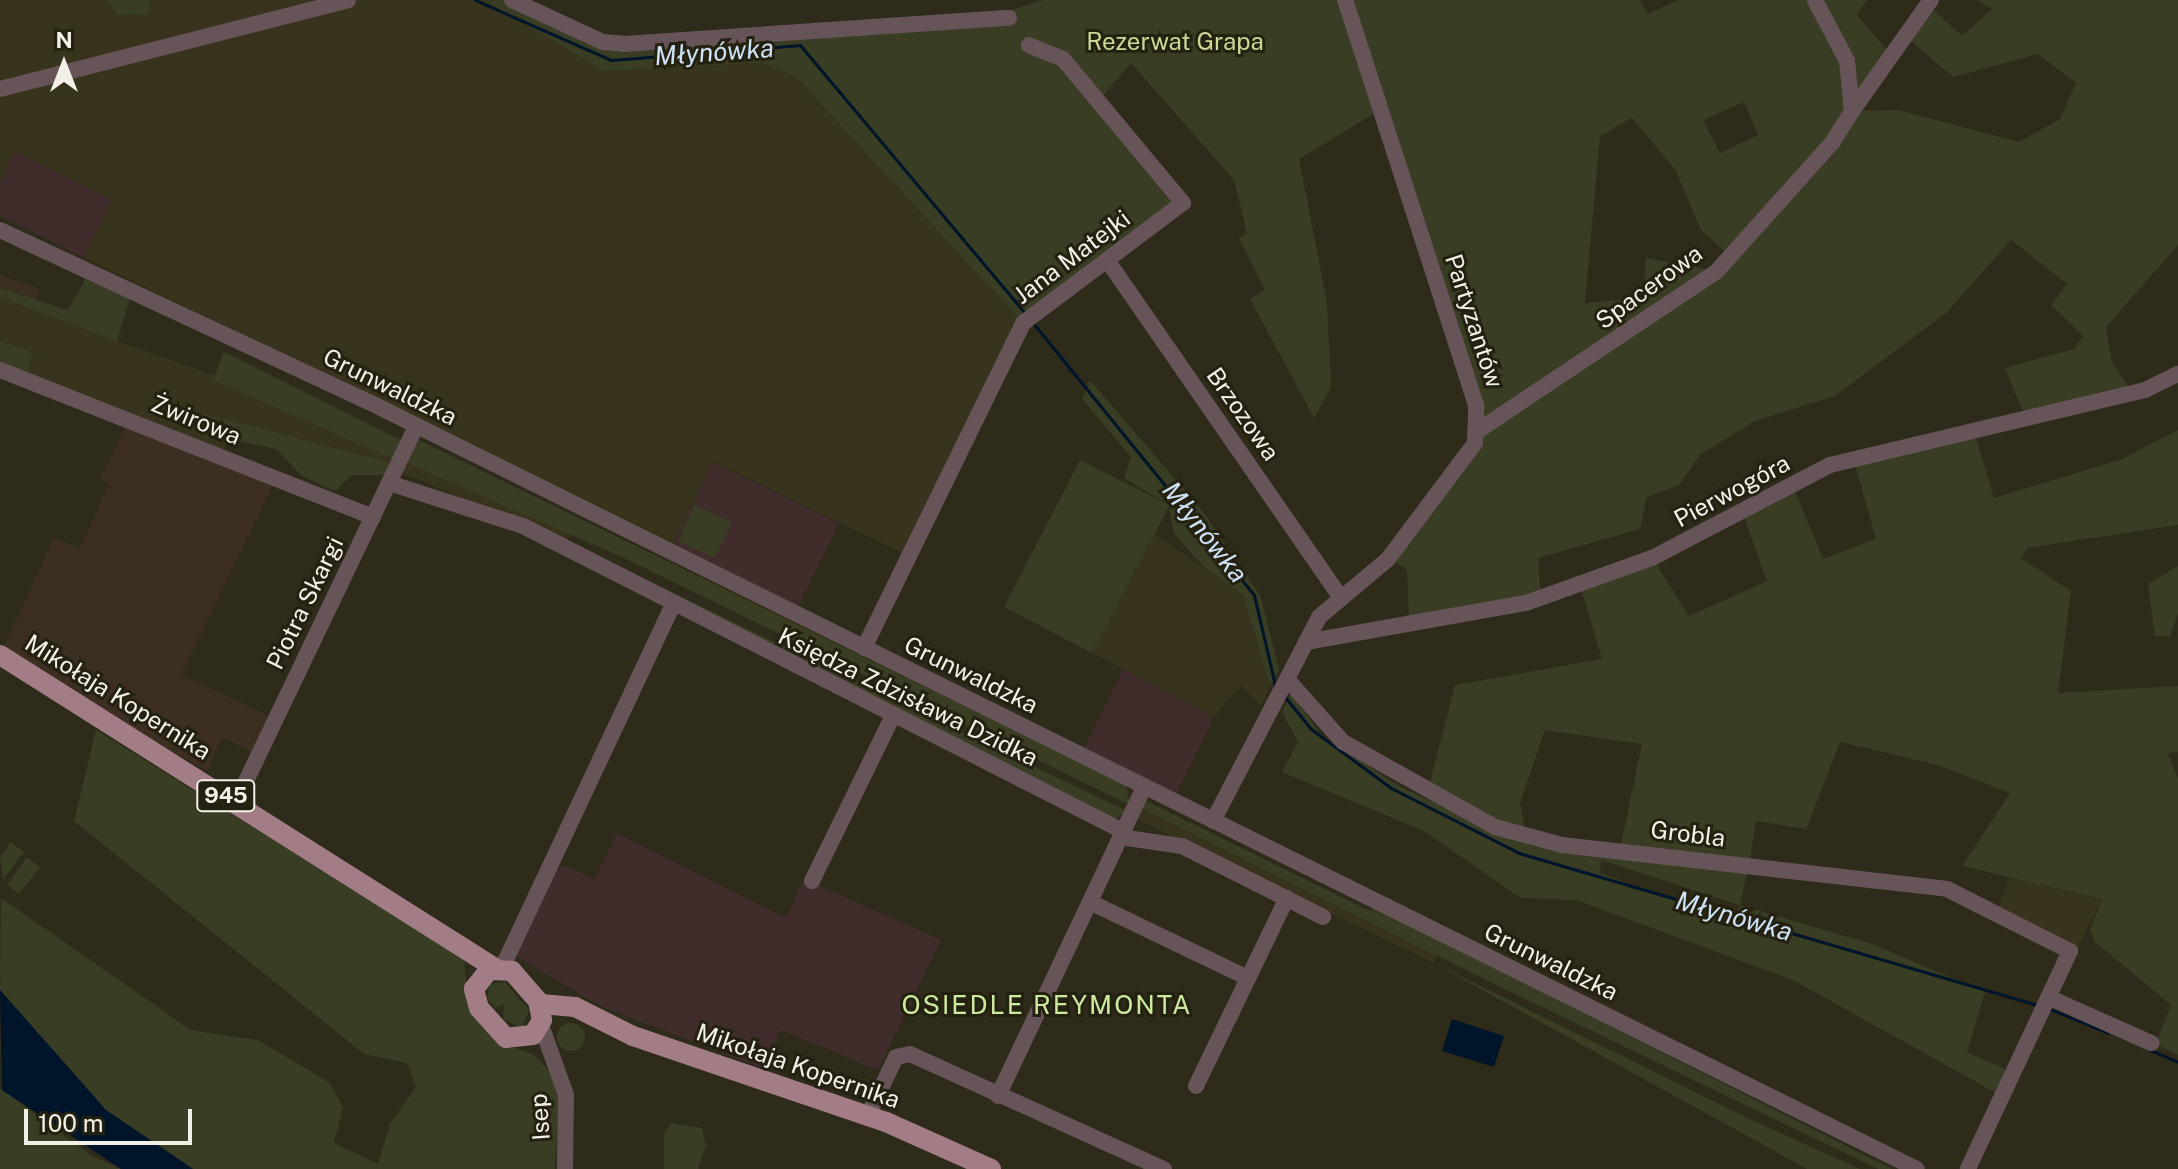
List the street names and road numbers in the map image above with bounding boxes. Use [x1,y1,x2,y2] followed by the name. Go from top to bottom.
[1008,204,1136,310] street label: Jana Matejki
[1590,239,1708,335] street label: Spacerowa
[1439,250,1509,392] street label: Partyzantów
[318,342,462,432] street label: Grunwaldzka
[1201,362,1285,466] street label: Brzozowa
[147,389,245,451] street label: Żwirowa
[1669,449,1795,533] street label: Pierwogóra
[260,532,350,674] street label: Piotra Skargi
[774,622,1042,772] street label: Księdza Zdzisława Dzidka
[20,628,216,766] street label: Mikołaja Kopernika
[899,630,1043,720] street label: Grunwaldzka
[196,778,256,814] road number: 945
[1649,815,1727,853] street label: Grobla
[1479,917,1623,1007] street label: Grunwaldzka
[692,1018,904,1114] street label: Mikołaja Kopernika
[524,1093,556,1141] street label: Isep

